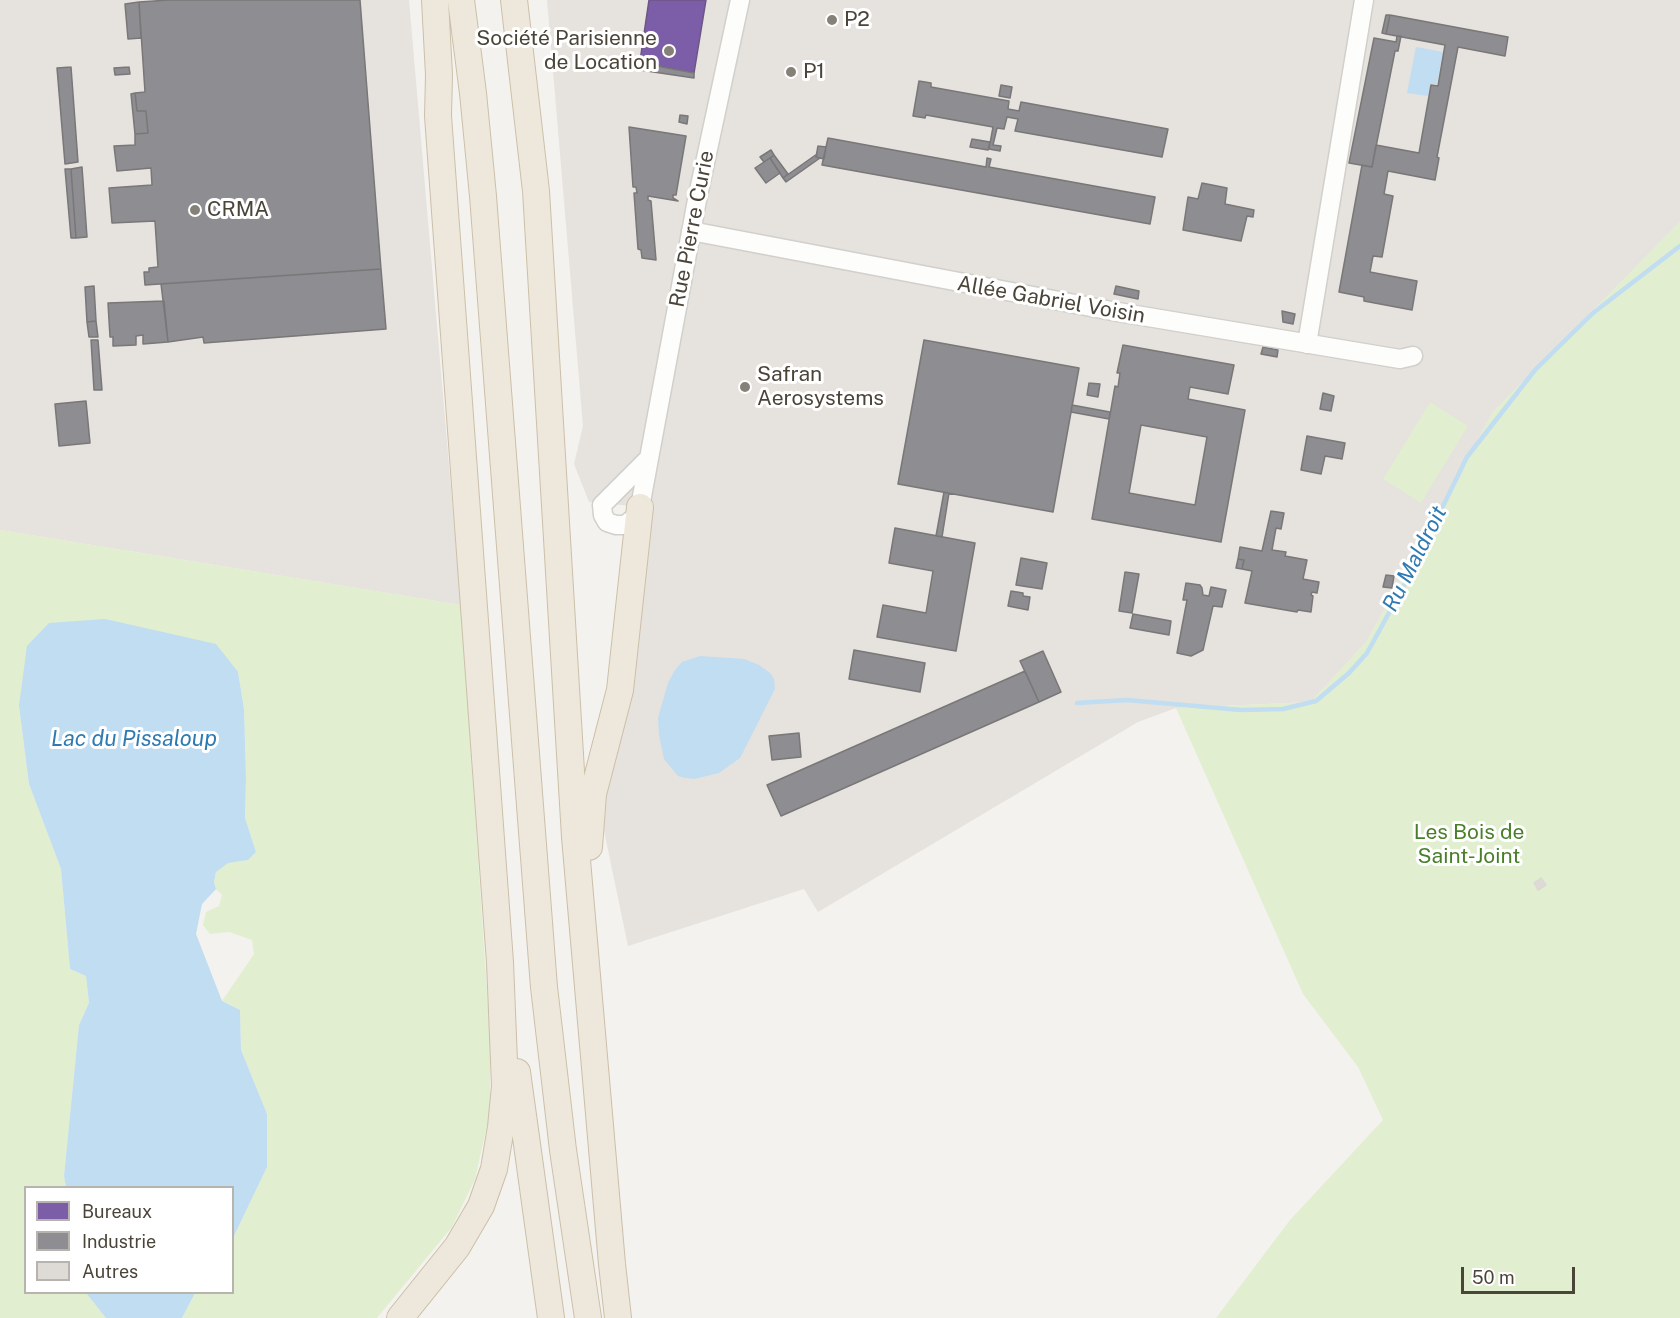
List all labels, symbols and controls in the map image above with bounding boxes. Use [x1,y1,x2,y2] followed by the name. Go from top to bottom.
[844,7,870,33] place label: P2
[825,13,839,27] marker: P2
[476,26,657,76] place label: Société Parisienne de Location
[662,44,676,58] marker: Société Parisienne de Location
[803,59,825,85] place label: P1
[784,65,798,79] marker: P1
[664,149,720,309] street label: Rue Pierre Curie
[207,197,269,223] place label: CRMA
[188,203,202,217] marker: CRMA
[955,271,1147,329] street label: Allée Gabriel Voisin
[757,362,884,412] place label: Safran Aerosystems
[738,380,752,394] marker: Safran Aerosystems
[1377,502,1453,616] water label: Ru Maldroit
[51,726,217,752] water label: Lac du Pissaloup
[1414,820,1524,870] park label: Les Bois de Saint-Joint
[24,1186,234,1294] legend
[82,1201,152,1222] text: Bureaux
[82,1231,156,1252] text: Industrie
[1464,1255,1578,1293] scale bar
[82,1261,138,1282] text: Autres
[1472,1267,1515,1288] text: 50 m

